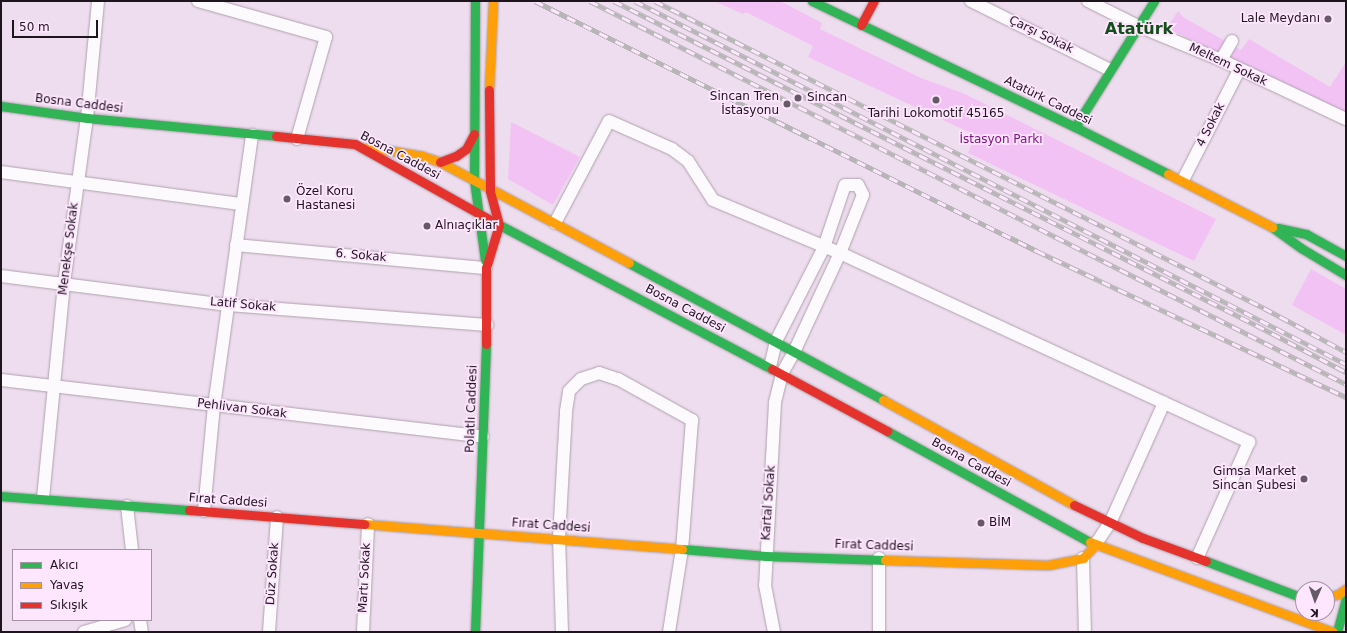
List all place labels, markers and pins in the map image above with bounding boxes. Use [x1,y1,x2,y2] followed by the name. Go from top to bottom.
[1241,12,1320,26] place label: Lale Meydanı
[1323,14,1333,24] marker: Lale Meydanı
[710,90,779,118] place label: Sincan Tren İstasyonu
[807,91,847,105] place label: Sincan
[792,92,804,104] marker: Sincan
[931,95,941,105] marker: Tarihi Lokomotif 45165
[782,99,792,109] marker: Sincan Tren İstasyonu
[868,107,1004,121] place label: Tarihi Lokomotif 45165
[296,185,355,213] place label: Özel Koru Hastanesi
[281,193,293,205] marker: Özel Koru Hastanesi
[435,219,497,233] place label: Alnıaçıklar
[422,221,432,231] marker: Alnıaçıklar
[1212,465,1296,493] place label: Gimsa Market Sincan Şubesi
[1299,474,1309,484] marker: Gimsa Market Sincan Şubesi
[989,516,1011,530] place label: BİM
[976,518,986,528] marker: BİM

